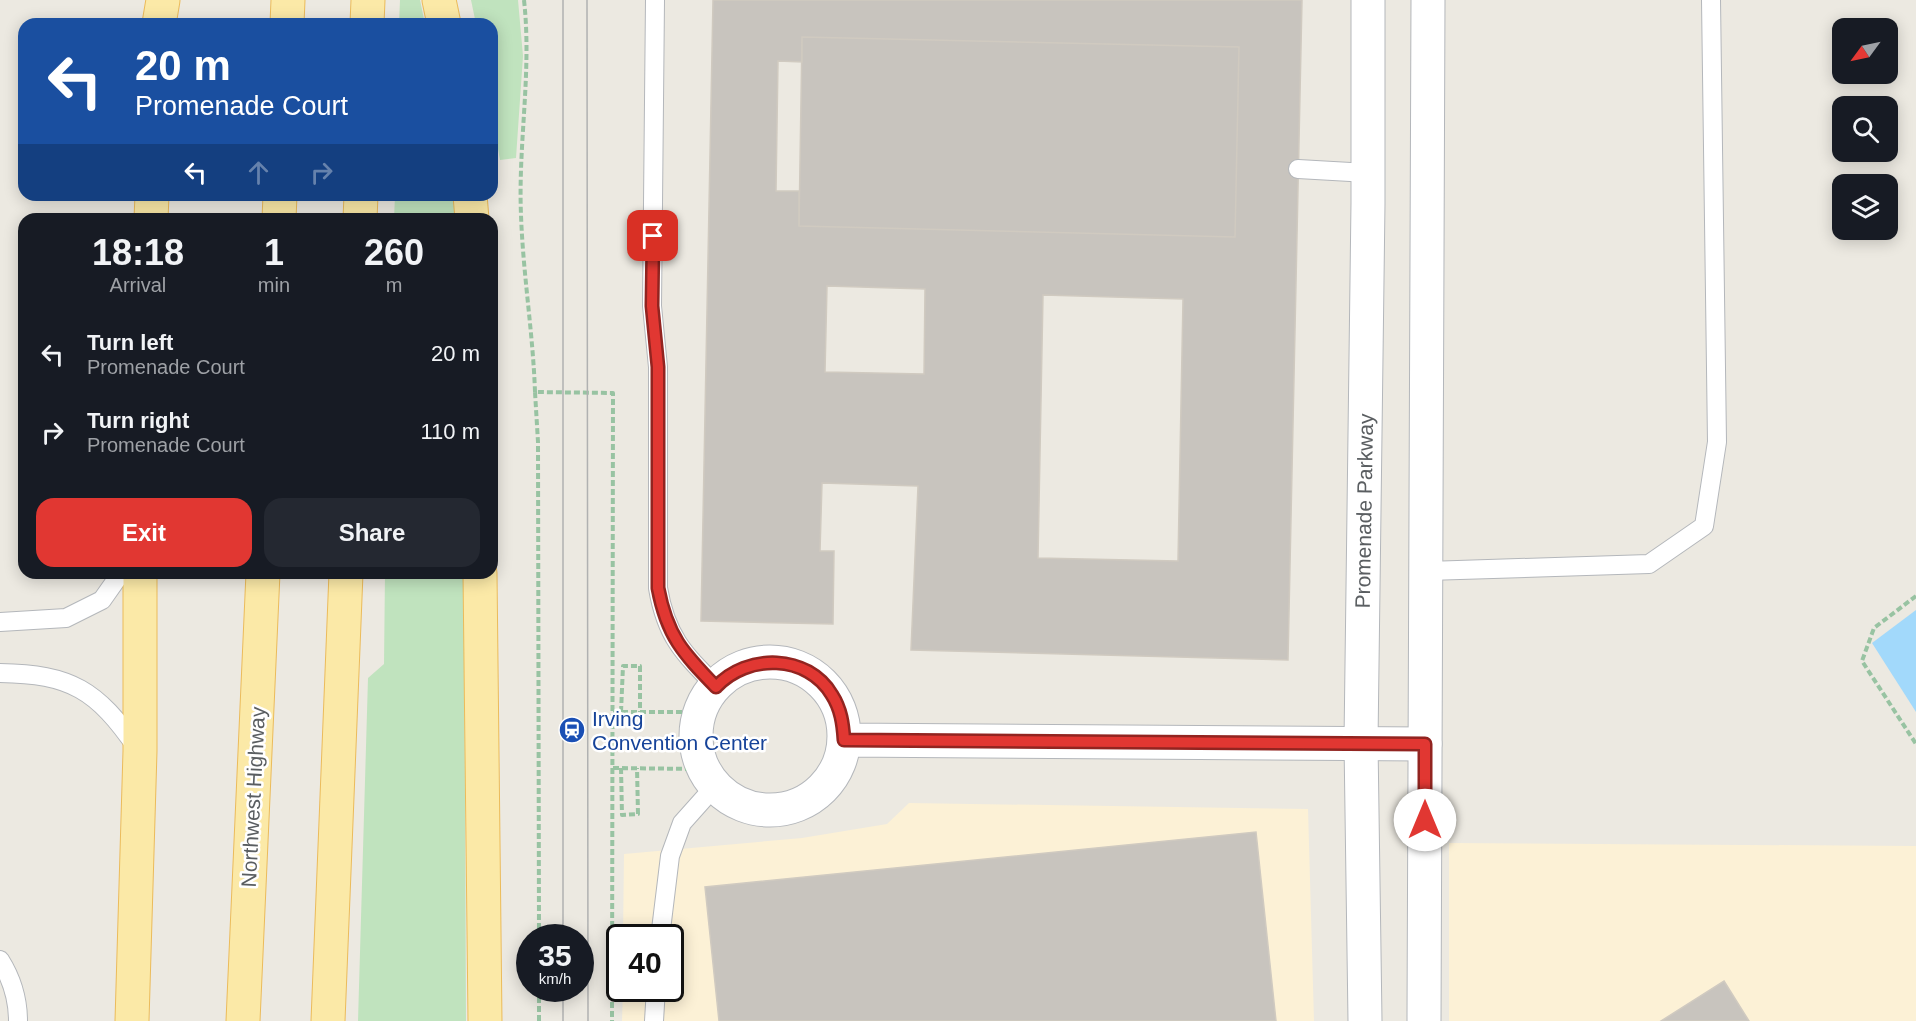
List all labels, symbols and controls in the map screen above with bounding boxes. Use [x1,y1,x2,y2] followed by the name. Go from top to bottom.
[1832,18,1898,84] north arrow
[1832,18,1898,240] map controls
[36,42,114,120] icon: left
[135,42,231,89] text: 20 m
[135,91,348,121] text: Promenade Court
[1832,96,1898,162] button: search
[179,156,212,189] icon: left
[242,156,275,189] icon: ahead
[305,156,338,189] icon: right
[1832,174,1898,240] button: layers
[627,210,678,261] pin
[636,219,669,252] icon: arrive
[92,232,184,273] text: 18:18
[264,232,284,273] text: 1
[364,232,424,273] text: 260
[110,274,166,296] text: Arrival
[258,274,290,296] text: min
[386,274,402,296] text: m
[87,330,173,355] text: Turn left
[36,338,69,371] icon: left
[431,341,480,366] text: 20 m
[87,356,245,378] text: Promenade Court
[87,408,189,433] text: Turn right
[1351,413,1377,609] street label: Promenade Parkway
[36,416,69,449] icon: right
[420,419,480,444] text: 110 m
[87,434,245,456] text: Promenade Court
[36,498,252,567] button: Exit
[264,498,480,567] button: Share
[237,706,269,888] street label: Northwest Highway
[592,707,767,754] place label: Irving Convention Center
[557,715,587,745] station icon: Irving Convention Center
[1393,788,1457,852] position arrow
[606,924,684,1002] speed limit sign: 40
[538,939,572,972] text: 35
[539,970,571,987] text: km/h

